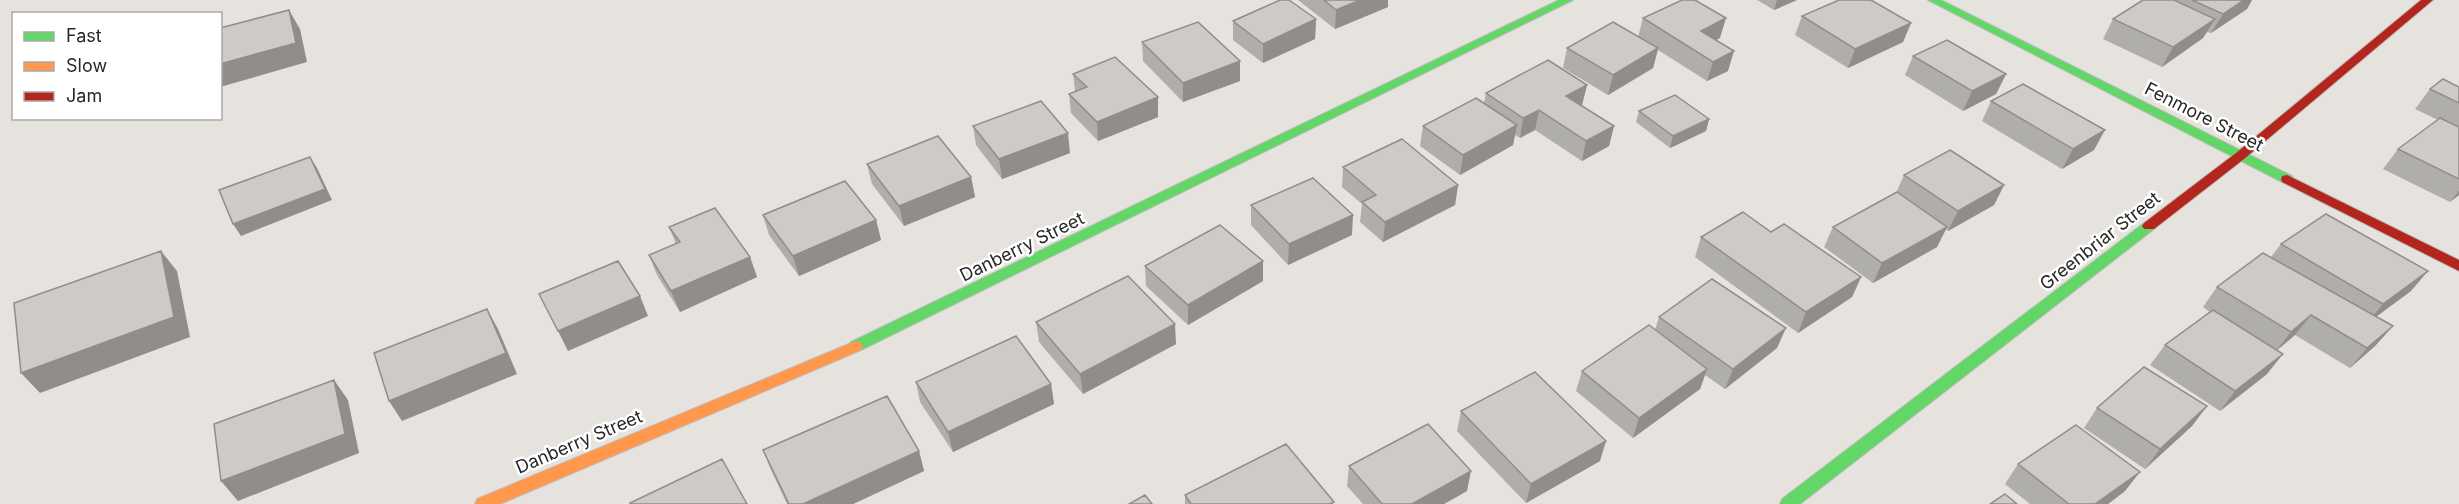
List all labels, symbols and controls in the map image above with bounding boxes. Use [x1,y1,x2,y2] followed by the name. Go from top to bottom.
[12,12,222,120] legend
[66,25,102,46] text: Fast
[66,55,107,76] text: Slow
[2141,78,2267,156] street label: Fenmore Street
[66,85,102,106] text: Jam
[2035,187,2164,294] street label: Greenbriar Street
[956,207,1087,286] street label: Danberry Street
[512,405,645,478] street label: Danberry Street

